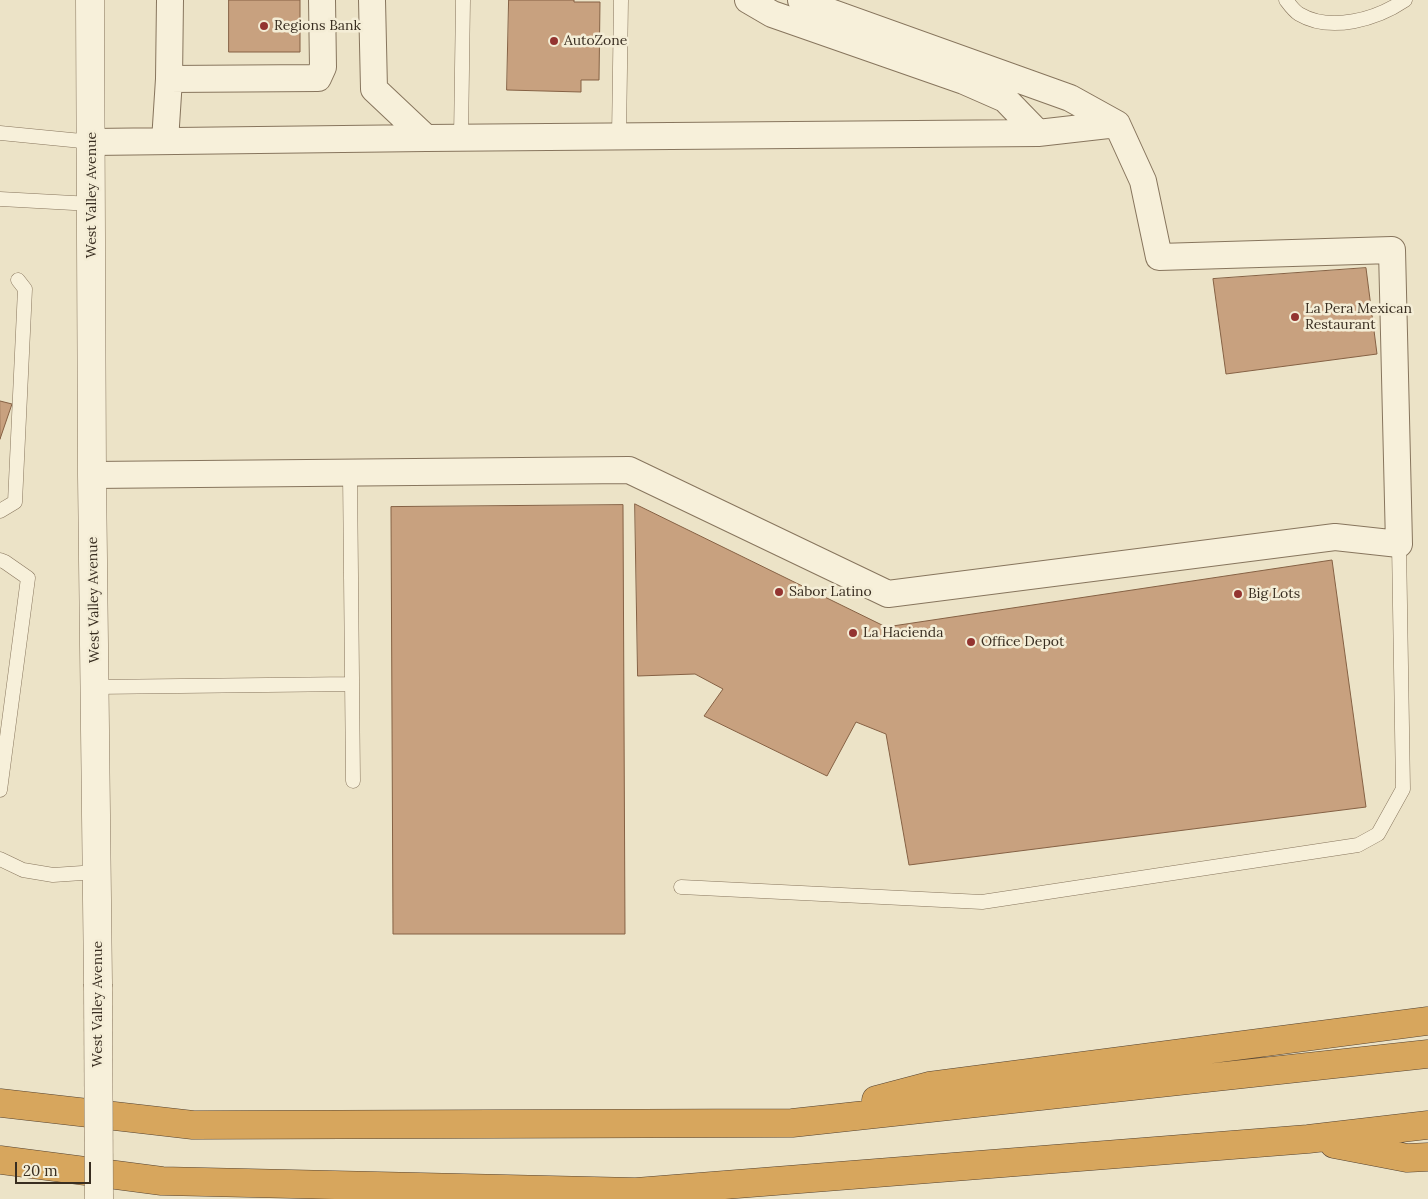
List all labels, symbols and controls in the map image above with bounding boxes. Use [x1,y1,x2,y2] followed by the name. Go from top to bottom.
[274,18,361,34] place label: Regions Bank
[258,20,270,32] marker: Regions Bank
[564,33,627,49] place label: AutoZone
[548,35,560,47] marker: AutoZone
[84,132,100,258] street label: West Valley Avenue
[1305,301,1412,334] place label: La Pera Mexican Restaurant
[1289,311,1301,323] marker: La Pera Mexican Restaurant
[84,537,104,663] street label: West Valley Avenue
[789,584,872,600] place label: Sabor Latino
[773,586,785,598] marker: Sabor Latino
[1248,586,1300,602] place label: Big Lots
[1232,588,1244,600] marker: Big Lots
[863,625,943,641] place label: La Hacienda
[847,627,859,639] marker: La Hacienda
[981,634,1064,650] place label: Office Depot
[965,636,977,648] marker: Office Depot
[90,941,106,1067] street label: West Valley Avenue
[18,1152,94,1184] scale bar
[23,1161,58,1180] text: 20 m

